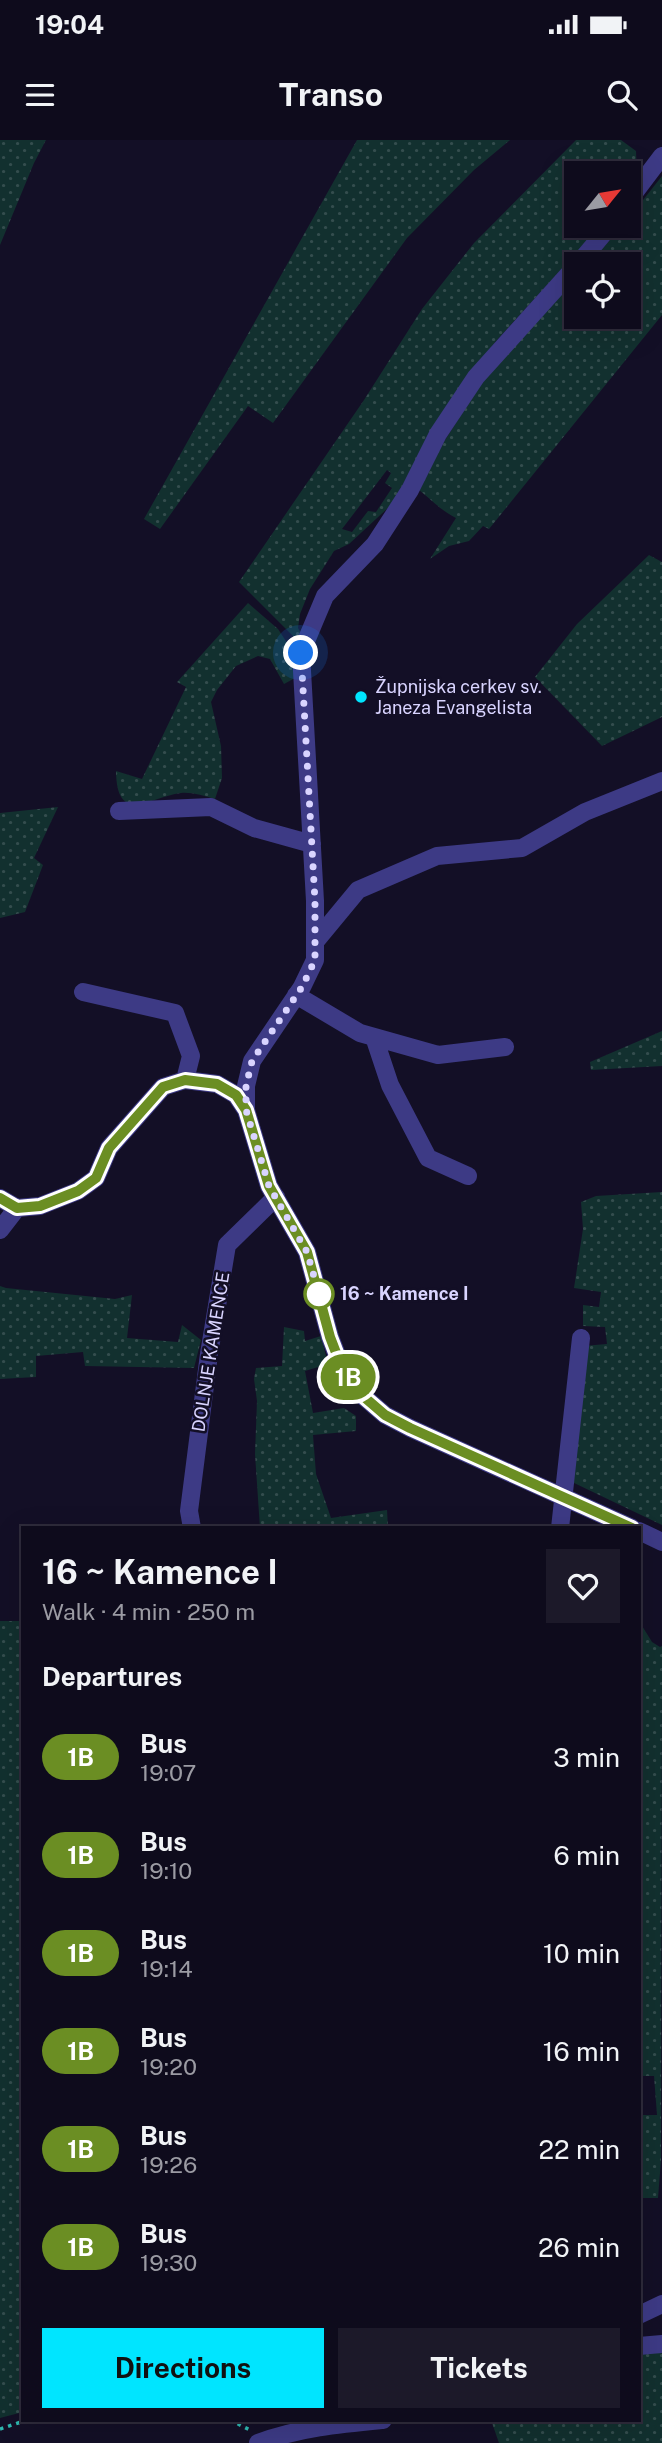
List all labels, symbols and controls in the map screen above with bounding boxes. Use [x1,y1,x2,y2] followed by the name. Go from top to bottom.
[35,9,104,40] text: 19:04
[21,76,59,114] icon: menu
[279,76,383,113] text: Transo
[603,76,641,114] icon: search
[564,161,640,238] north arrow
[564,161,641,329] map controls
[564,252,641,329] button: locate
[283,635,318,670] your location
[375,676,542,718] place label: Župnijska cerkev sv. Janeza Evangelista
[353,689,369,705] marker: Župnijska cerkev sv. Janeza Evangelista
[187,1270,234,1433] street label: DOLNJE KAMENCE
[304,1279,334,1309] marker: 16 ~ Kamence I
[340,1283,469,1304] place label: 16 ~ Kamence I
[316,1354,380,1400] line badge: 1B
[335,1363,361,1391] text: 1B
[546,1549,620,1623] button: heart
[42,1553,278,1591] text: 16 ~ Kamence I
[42,1598,255,1625] text: Walk · 4 min · 250 m
[42,1661,182,1692] text: Departures
[140,1728,187,1759] text: Bus
[553,1742,620,1773] text: 3 min
[67,1743,94,1771] text: 1B
[140,1759,196,1786] text: 19:07
[140,1826,187,1857] text: Bus
[553,1840,620,1871] text: 6 min
[67,1841,94,1869] text: 1B
[140,1857,192,1884] text: 19:10
[140,1924,187,1955] text: Bus
[543,1938,620,1969] text: 10 min
[67,1939,94,1967] text: 1B
[140,1955,193,1982] text: 19:14
[140,2022,187,2053] text: Bus
[543,2036,620,2067] text: 16 min
[67,2037,94,2065] text: 1B
[140,2053,197,2080] text: 19:20
[140,2120,187,2151] text: Bus
[539,2134,620,2165] text: 22 min
[67,2135,94,2163] text: 1B
[140,2151,197,2178] text: 19:26
[140,2218,187,2249] text: Bus
[538,2232,620,2263] text: 26 min
[67,2233,94,2261] text: 1B
[140,2249,197,2276] text: 19:30
[42,2328,324,2408] button: Directions
[338,2328,620,2408] button: Tickets

